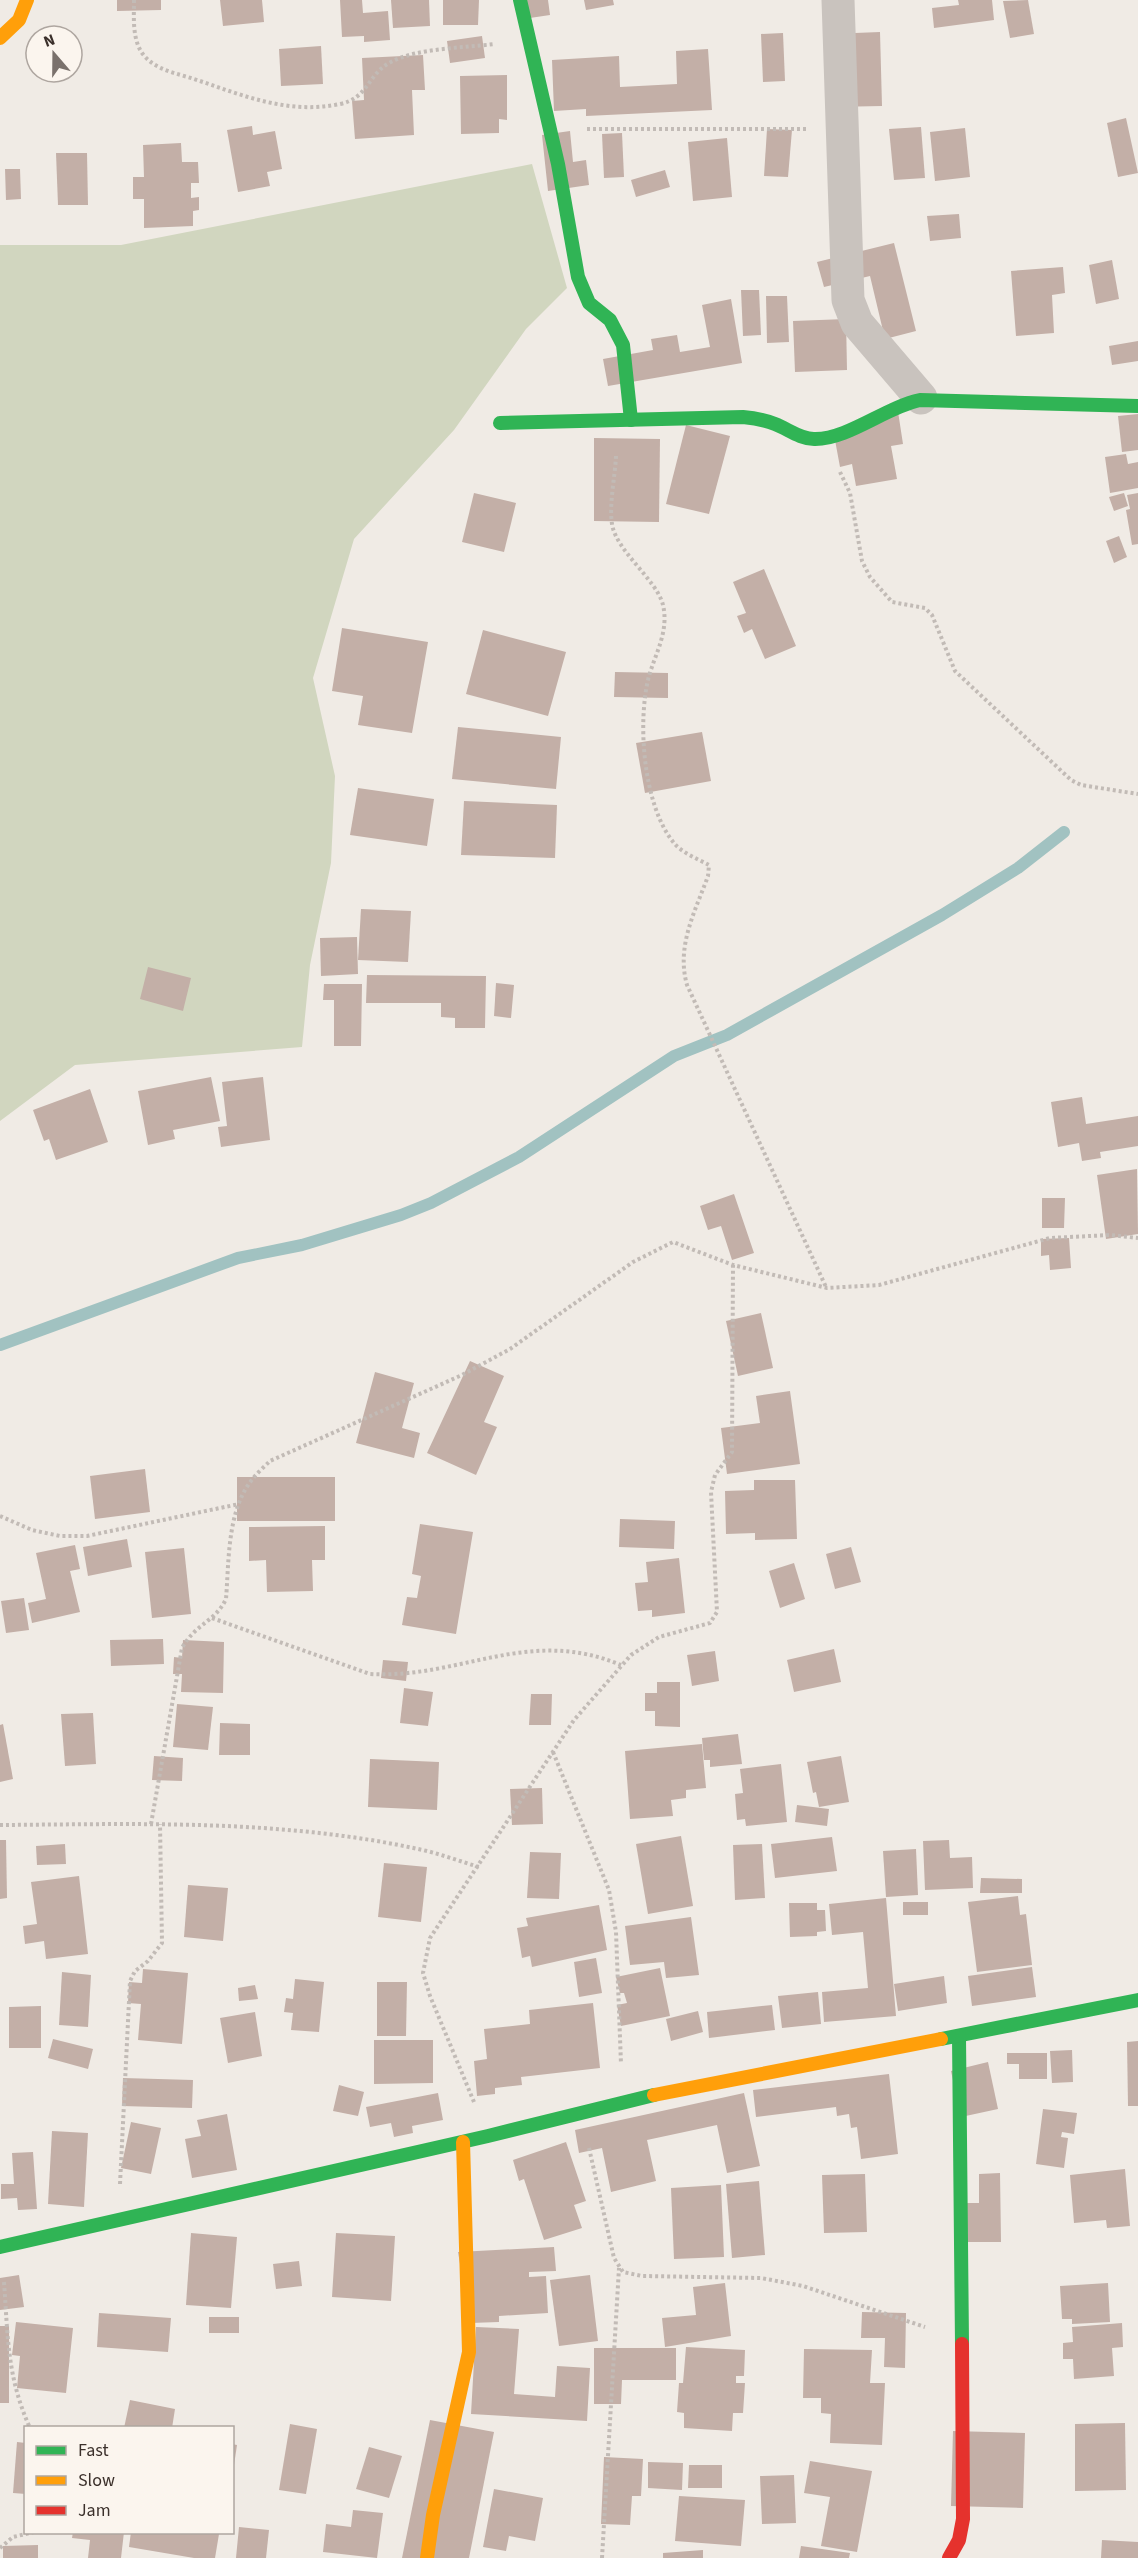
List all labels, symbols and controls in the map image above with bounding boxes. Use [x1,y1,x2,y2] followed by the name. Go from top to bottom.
[24,24,84,84] north arrow
[40,29,58,53] text: N
[24,2426,234,2534] legend
[78,2438,109,2463] text: Fast
[78,2468,115,2493] text: Slow
[78,2498,111,2523] text: Jam

